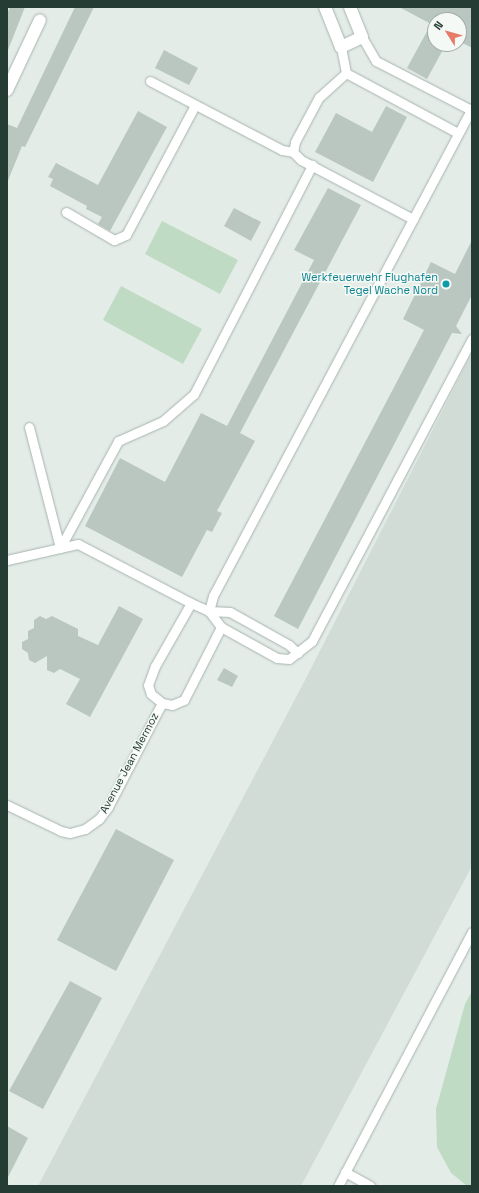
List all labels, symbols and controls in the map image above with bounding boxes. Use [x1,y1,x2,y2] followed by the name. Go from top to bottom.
[427,12,467,52] north arrow
[430,18,446,33] text: N
[302,271,438,297] place label: Werkfeuerwehr Flughafen Tegel Wache Nord
[441,279,451,289] marker: Werkfeuerwehr Flughafen Tegel Wache Nord
[97,710,161,816] street label: Avenue Jean Mermoz

